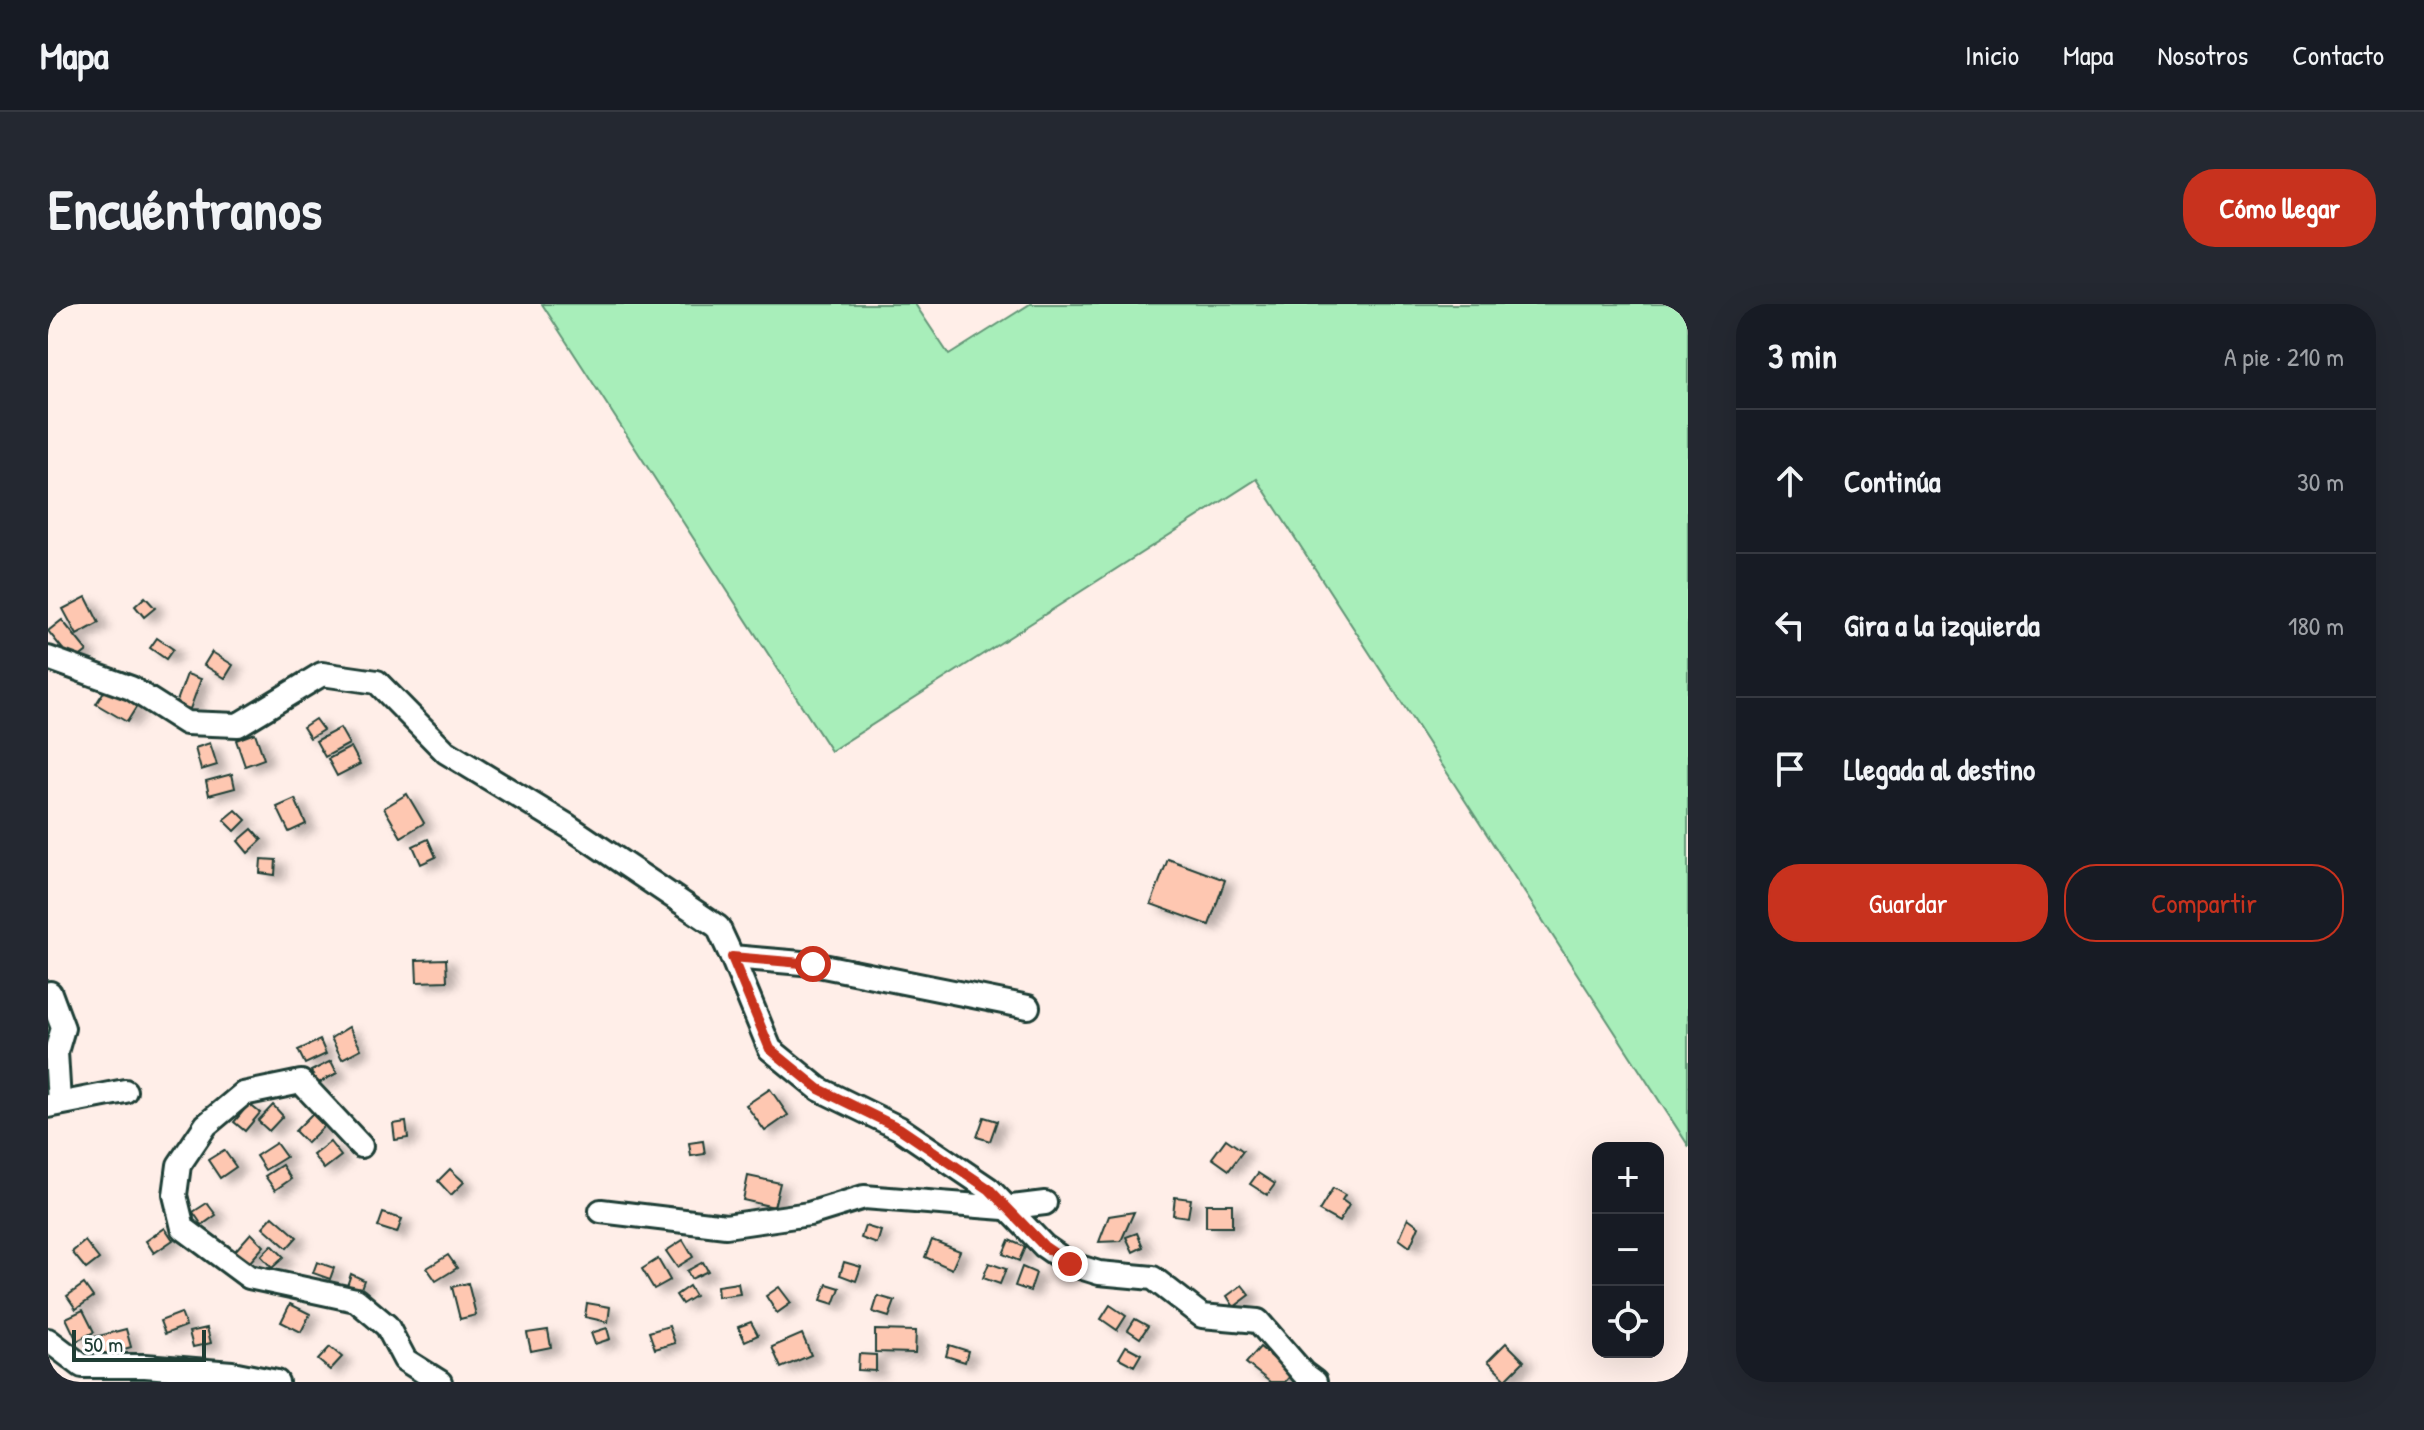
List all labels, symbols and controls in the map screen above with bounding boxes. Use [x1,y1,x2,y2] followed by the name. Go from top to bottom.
[40,29,109,81] text: Mapa
[1965,36,2019,74] text: Inicio
[2063,36,2114,74] text: Mapa
[2158,36,2248,74] text: Nosotros
[2292,36,2384,74] text: Contacto
[2183,169,2376,247] button: Cómo llegar
[48,171,322,246] text: Encuéntranos
[1768,333,1837,379] text: 3 min
[2224,339,2344,374] text: A pie · 210 m
[1768,459,1812,503] icon: ahead
[1844,461,1940,501] text: Continúa
[2297,464,2344,499] text: 30 m
[1768,603,1812,647] icon: left
[1844,605,2040,645] text: Gira a la izquierda
[2288,608,2344,643] text: 180 m
[1768,747,1812,791] icon: arrive
[1844,749,2035,789] text: Llegada al destino
[1768,864,2048,942] button: Guardar
[2064,864,2344,942] button: Compartir
[795,946,831,982] route start
[1592,1142,1664,1358] map controls
[1592,1142,1664,1214] button: +
[1592,1214,1664,1286] button: −
[1052,1246,1088,1282] route end
[1592,1286,1664,1358] button: locate
[72,1326,206,1362] scale bar
[84,1329,123,1359] text: 50 m

